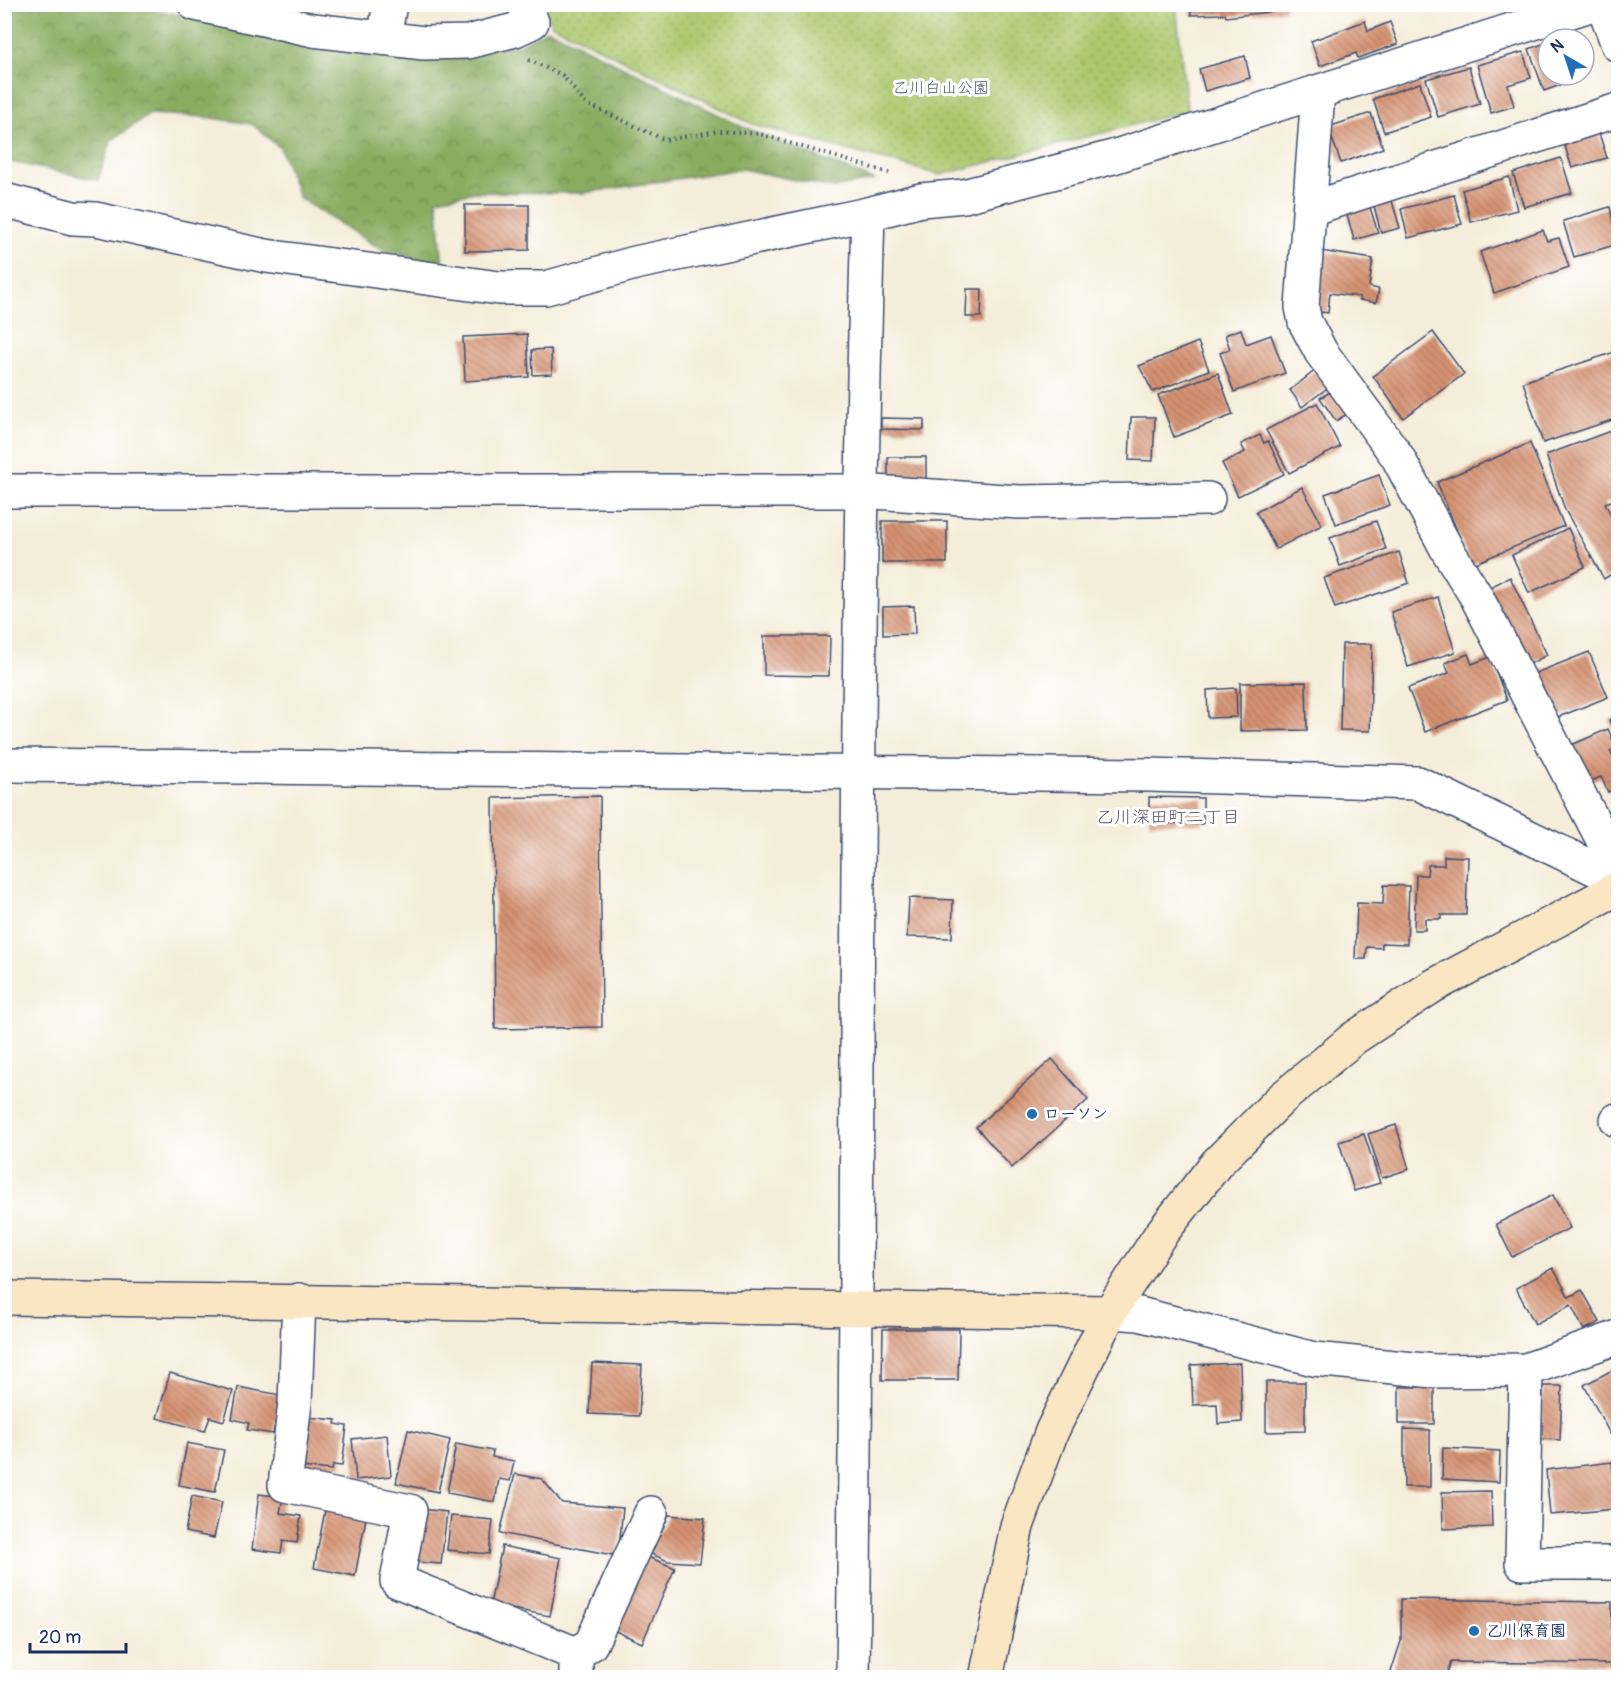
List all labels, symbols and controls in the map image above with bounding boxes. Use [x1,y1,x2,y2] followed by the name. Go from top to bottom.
[1536,27,1596,87] north arrow
[1547,35,1568,57] text: N
[893,78,989,98] park label: 乙川白山公園
[1096,806,1240,829] district label: 乙川深田町二丁目
[1044,1104,1108,1124] place label: ローソン
[1025,1107,1039,1121] marker: ローソン
[30,1616,126,1654] scale bar
[1486,1621,1566,1641] place label: 乙川保育園
[1467,1624,1481,1638] marker: 乙川保育園
[39,1626,81,1649] text: 20 m

